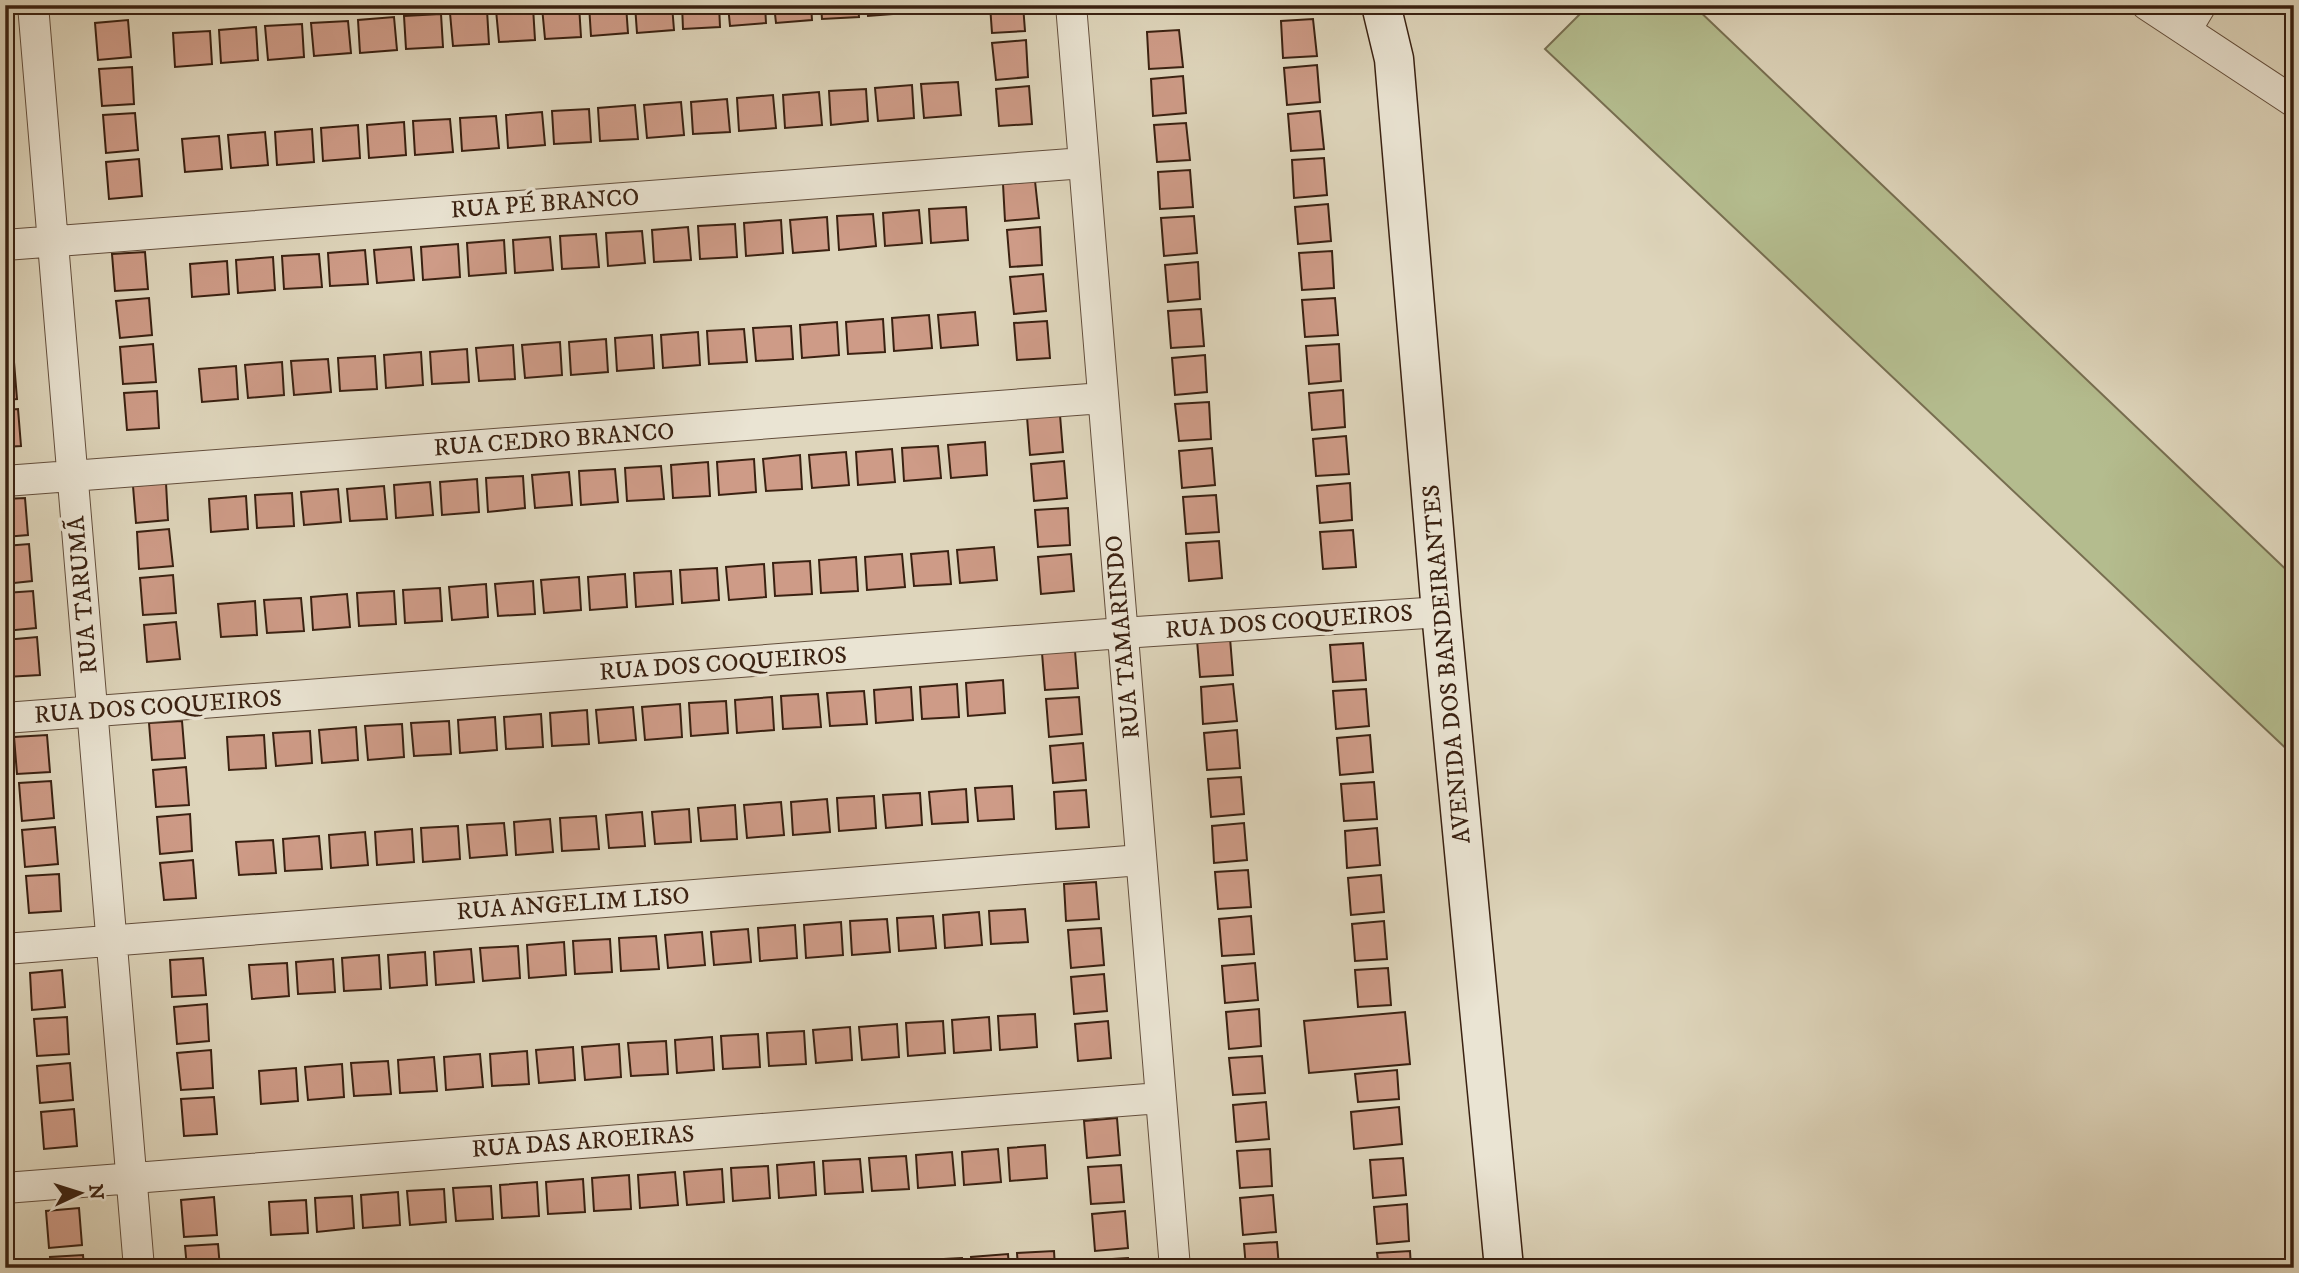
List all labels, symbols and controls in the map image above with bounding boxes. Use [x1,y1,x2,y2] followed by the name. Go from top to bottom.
[450,182,640,226] street label: RUA PÉ BRANCO
[433,417,675,463] street label: RUA CEDRO BRANCO
[1416,483,1478,845] street label: AVENIDA DOS BANDEIRANTES
[60,514,105,675] street label: RUA TARUMÃ
[1099,534,1147,740] street label: RUA TAMARINDO
[1164,598,1414,646] street label: RUA DOS COQUEIROS
[598,640,848,688] street label: RUA DOS COQUEIROS
[33,683,283,731] street label: RUA DOS COQUEIROS
[455,881,691,927] street label: RUA ANGELIM LISO
[471,1119,695,1165] street label: RUA DAS AROEIRAS
[46,1158,116,1228] north arrow
[83,1183,108,1201] text: N

